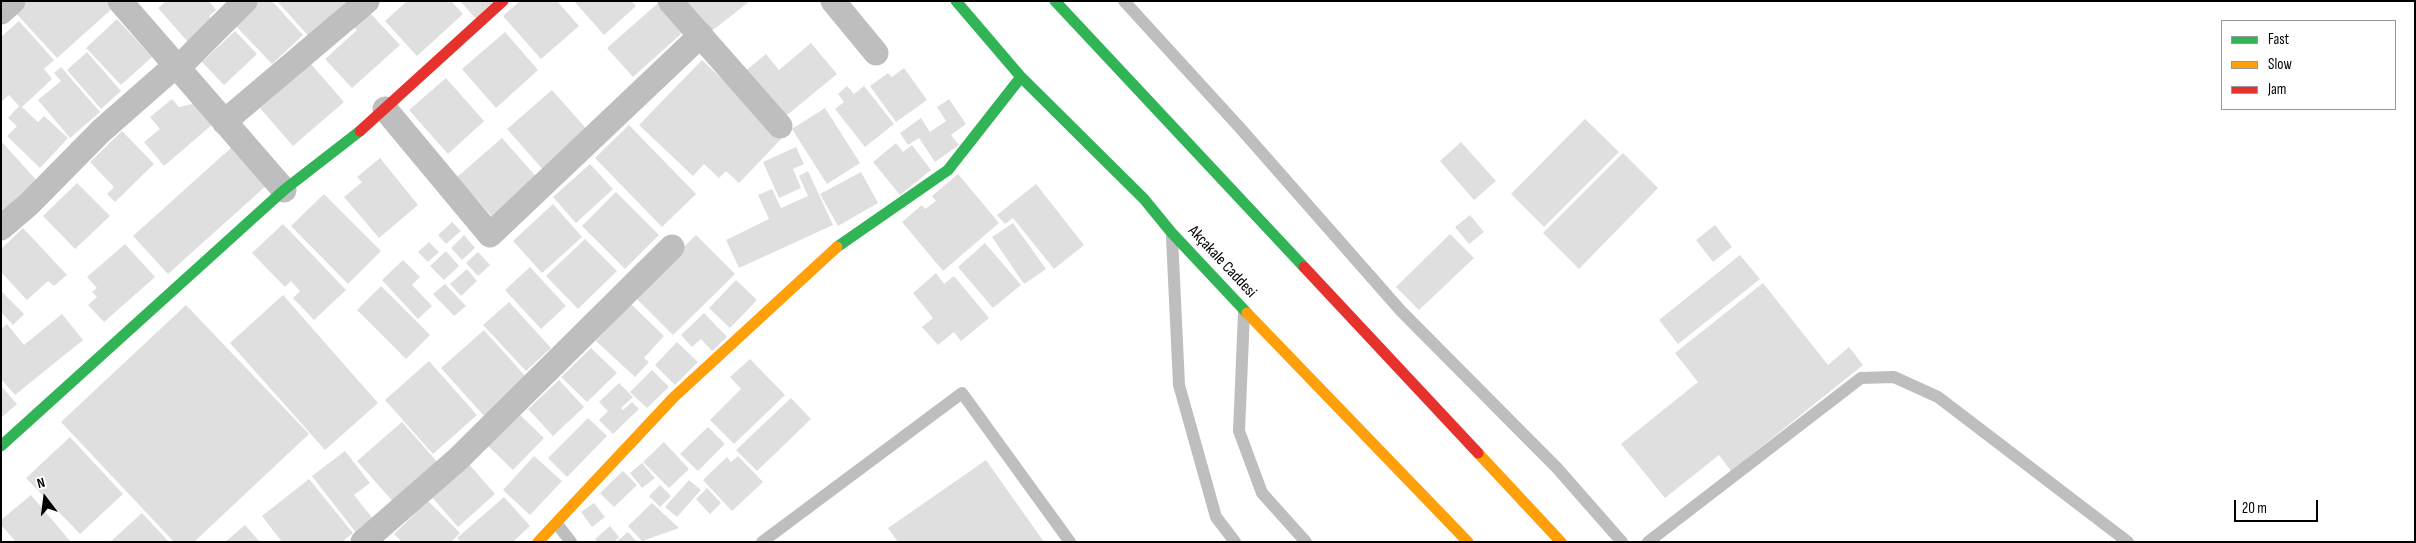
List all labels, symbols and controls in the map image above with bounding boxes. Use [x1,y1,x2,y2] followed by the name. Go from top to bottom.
[2221,20,2396,110] legend
[2268,30,2289,49] text: Fast
[2268,55,2292,74] text: Slow
[2268,80,2286,99] text: Jam
[1184,222,1260,302] street label: Akçakale Caddesi
[20,473,70,523] north arrow
[35,474,47,492] text: N
[2236,490,2320,522] scale bar
[2242,499,2267,518] text: 20 m

